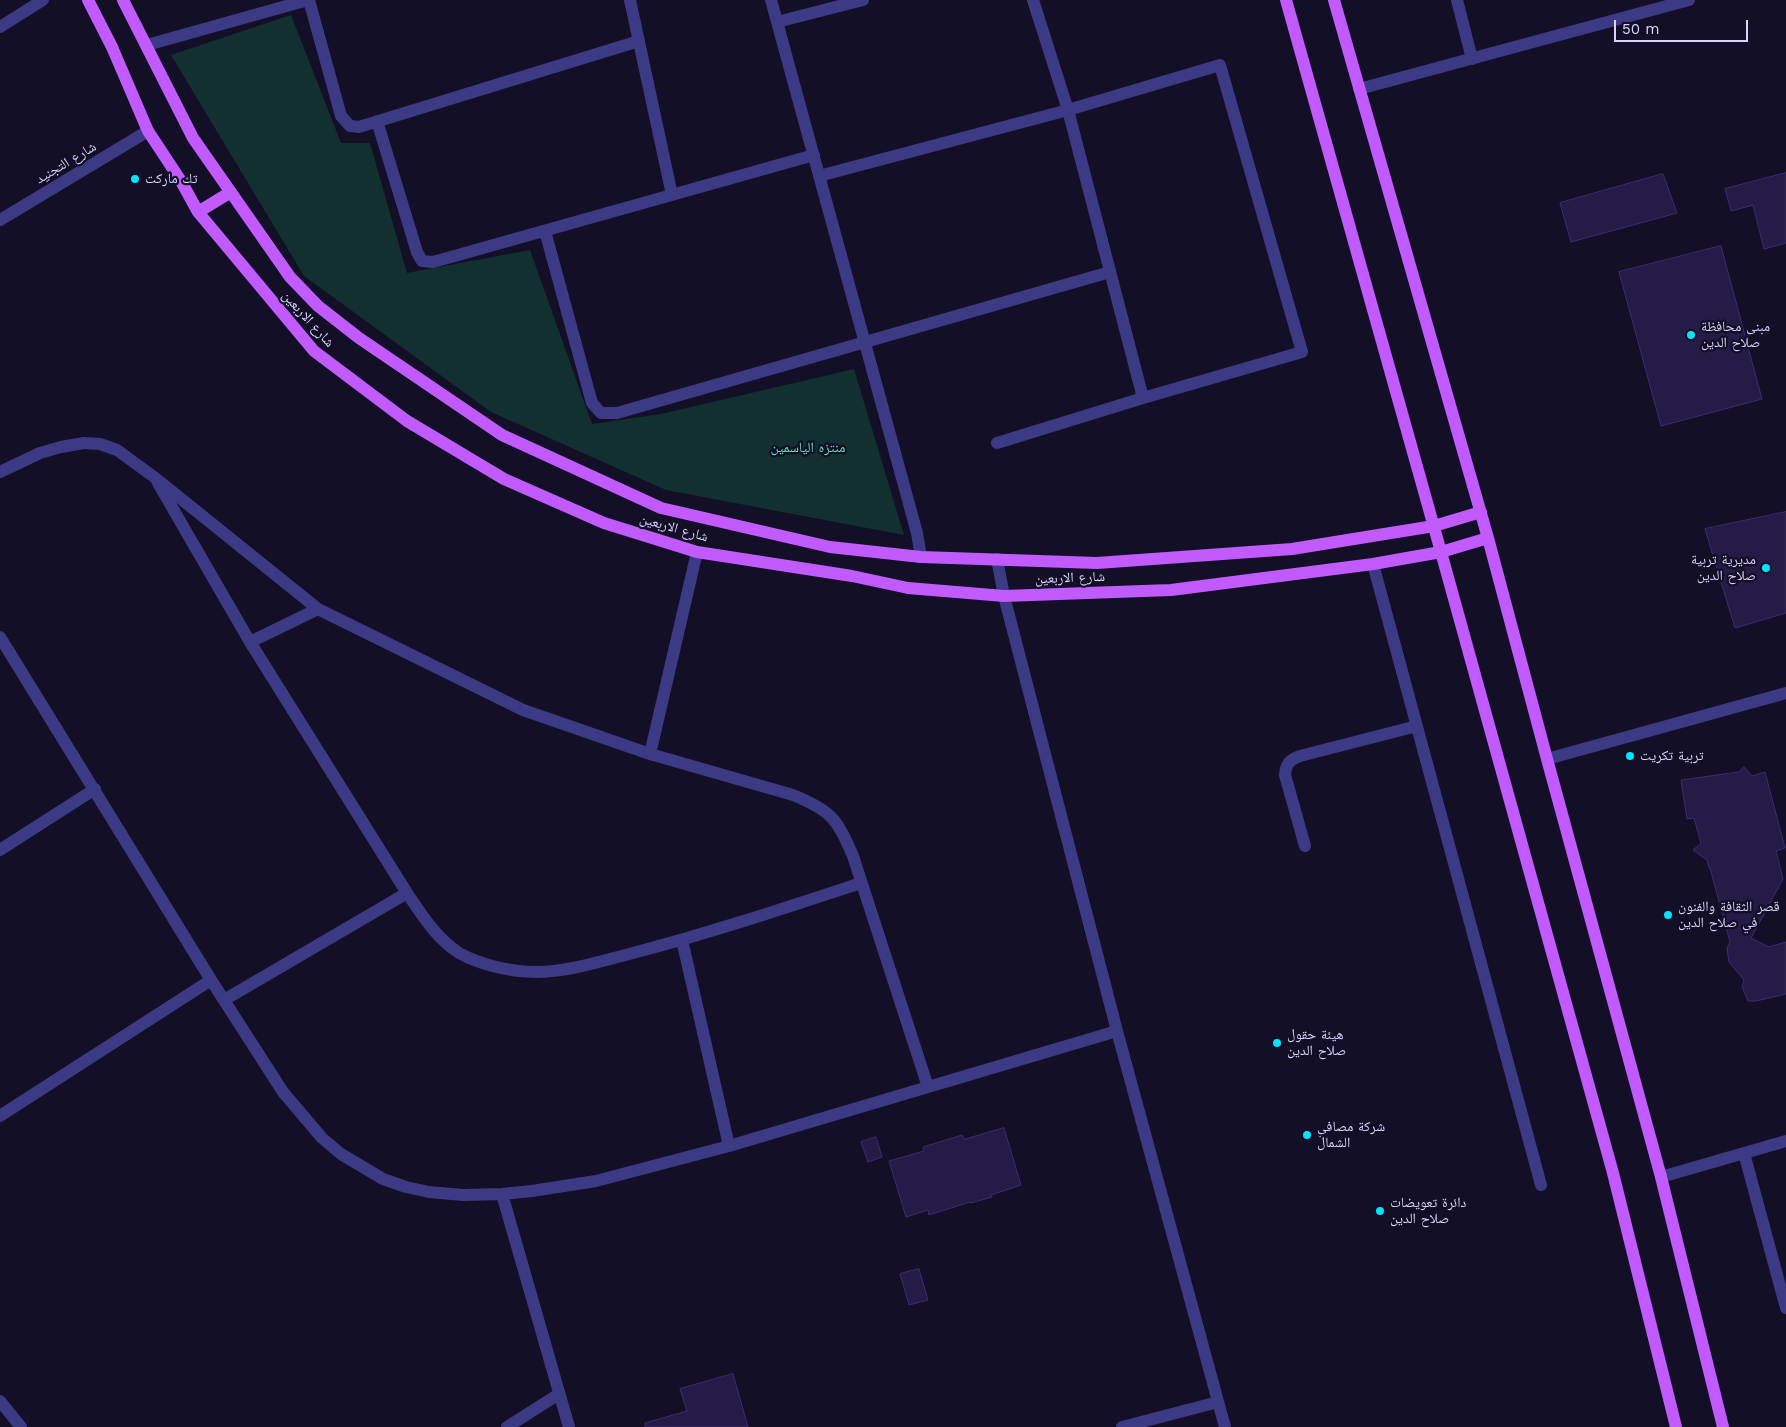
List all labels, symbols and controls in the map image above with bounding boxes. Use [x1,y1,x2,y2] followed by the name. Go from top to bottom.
[1616,10,1750,42] scale bar
[1622,20,1659,38] text: 50 m
[33,138,99,188] street label: شارع التجنيد
[145,171,197,187] place label: تك ماركت
[129,173,141,185] marker: تك ماركت
[278,287,338,351] street label: شارع الاربعين
[1701,319,1770,352] place label: مبنى محافظة صلاح الدين
[1685,329,1697,341] marker: مبنى محافظة صلاح الدين
[771,440,845,456] park label: منتزه الياسمين
[638,510,710,546] street label: شارع الاربعين
[1691,552,1756,584] place label: مديرية تربية صلاح الدين
[1760,562,1772,574] marker: مديرية تربية صلاح الدين
[1035,568,1105,588] street label: شارع الاربعين
[1640,748,1704,764] place label: تربية تكريت
[1624,750,1636,762] marker: تربية تكريت
[1678,899,1780,932] place label: قصر الثقافة والفنون في صلاح الدين
[1662,909,1674,921] marker: قصر الثقافة والفنون في صلاح الدين
[1287,1027,1346,1060] place label: هيئة حقول صلاح الدين
[1271,1037,1283,1049] marker: هيئة حقول صلاح الدين
[1317,1119,1385,1152] place label: شركة مصافي الشمال
[1301,1129,1313,1141] marker: شركة مصافي الشمال
[1390,1195,1466,1228] place label: دائرة تعويضات صلاح الدين
[1374,1205,1386,1217] marker: دائرة تعويضات صلاح الدين

